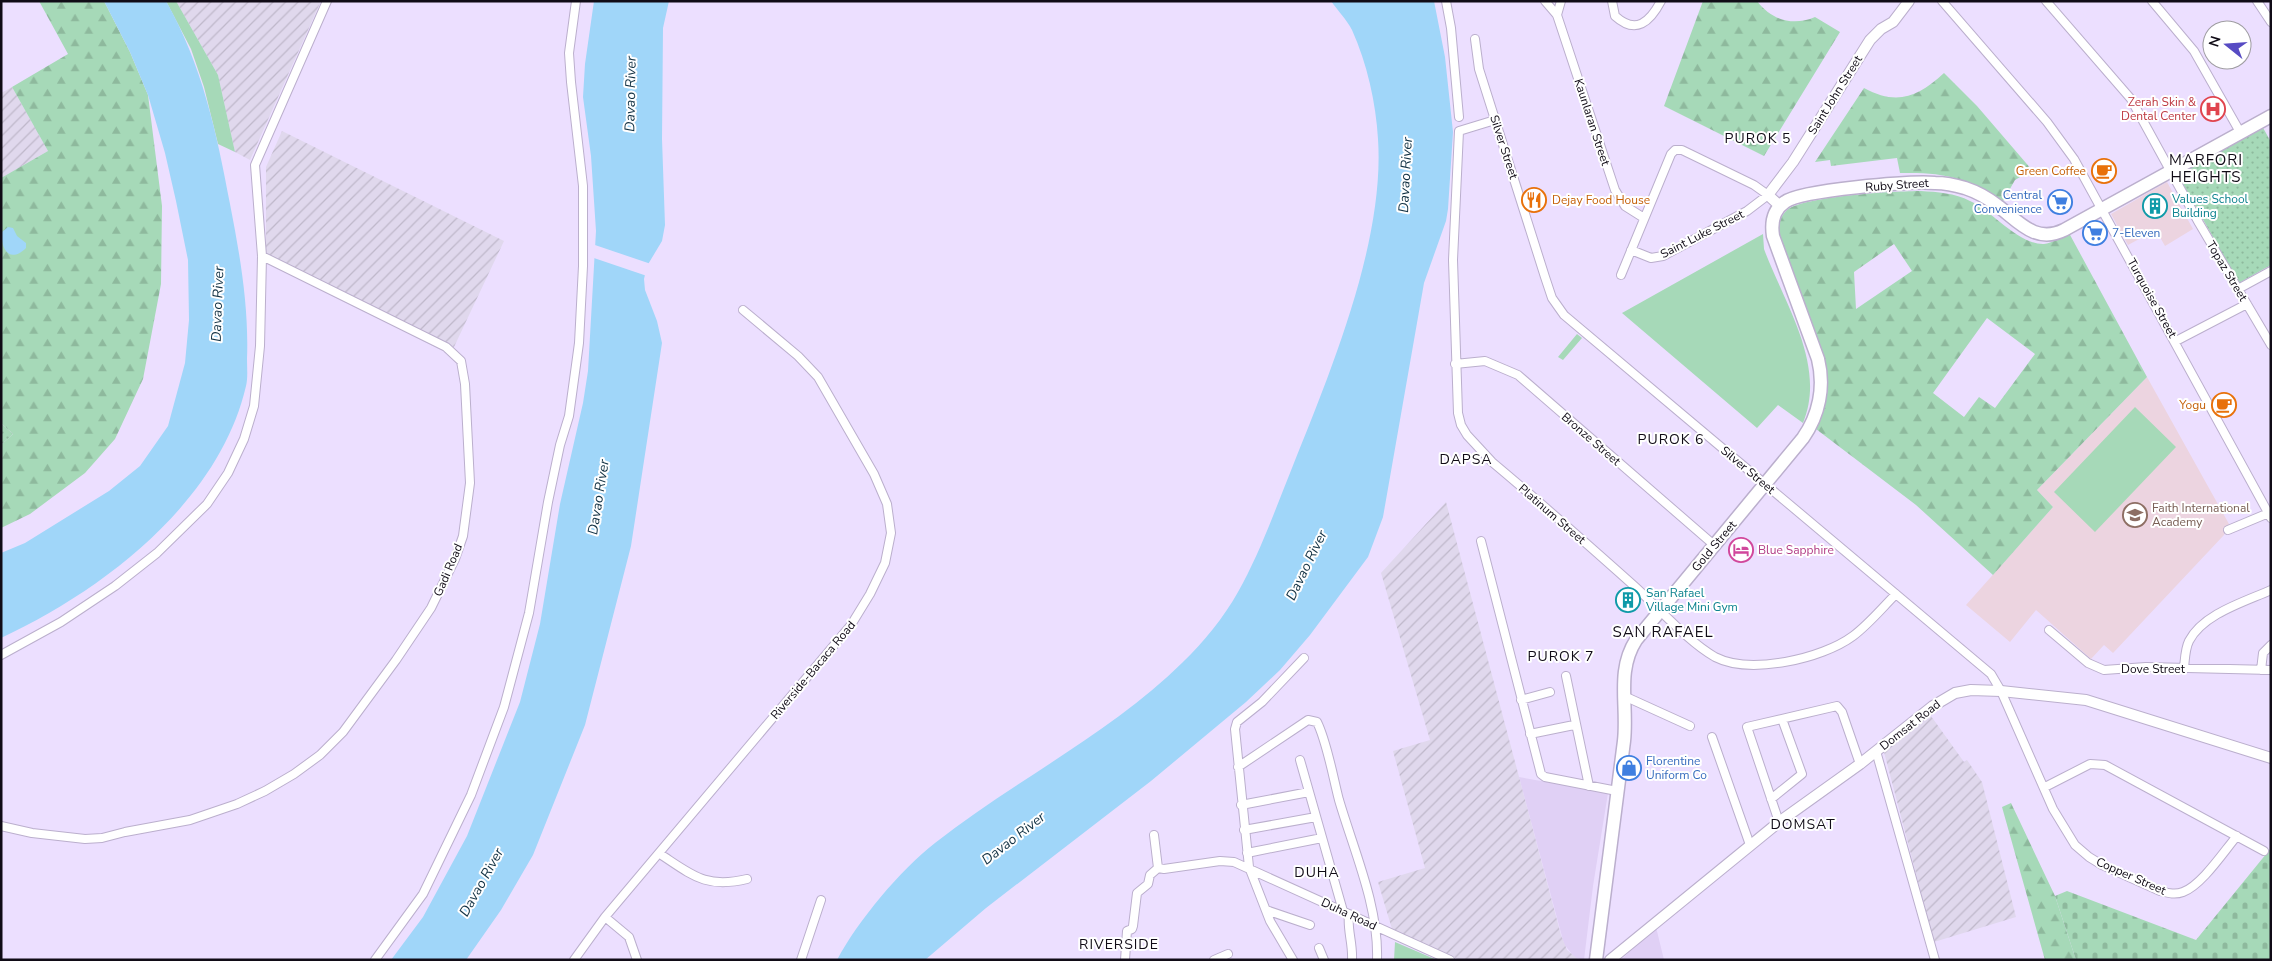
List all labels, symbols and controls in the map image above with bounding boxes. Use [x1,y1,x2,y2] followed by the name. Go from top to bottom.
[2202,20,2252,70] north arrow
[2204,34,2226,49] text: N
[1804,52,1866,138] street label: Saint John Street
[620,55,641,132] water label: Davao River
[1570,76,1614,168] street label: Kaunlaran Street
[2121,94,2197,124] place label: Zerah Skin & Dental Center
[2200,96,2226,122] hospital icon: Zerah Skin & Dental Center
[1486,113,1522,182] street label: Silver Street
[1725,129,1791,148] district label: PUROK 5
[1394,136,1417,213] water label: Davao River
[2169,150,2243,187] district label: MARFORI HEIGHTS
[2091,158,2117,184] cafe icon: Green Coffee
[2016,163,2086,179] place label: Green Coffee
[1865,175,1930,195] street label: Ruby Street
[1521,187,1547,213] restaurant icon: Dejay Food House
[1974,187,2042,217] place label: Central Convenience
[2047,189,2073,215] supermarket icon: Central Convenience
[2171,191,2249,221] place label: Values School Building
[1552,192,1650,208] place label: Dejay Food House
[2142,193,2168,219] building icon: Values School Building
[1657,206,1747,262] street label: Saint Luke Street
[2082,220,2108,246] supermarket icon: 7-Eleven
[2112,225,2160,241] place label: 7-Eleven
[2203,238,2252,305] street label: Topaz Street
[2124,255,2181,341] street label: Turquoise Street
[207,265,228,342] water label: Davao River
[2211,392,2237,418] cafe icon: Yogu
[2178,397,2206,413] place label: Yogu
[1558,409,1625,470] street label: Bronze Street
[1638,430,1704,449] district label: PUROK 6
[1718,443,1779,498] street label: Silver Street
[1439,450,1493,469] district label: DAPSA
[583,457,614,536] water label: Davao River
[1515,480,1590,548] street label: Platinum Street
[2152,500,2250,530] place label: Faith International Academy
[2122,502,2148,528] school or university icon: Faith International Academy
[1688,517,1740,575] street label: Gold Street
[1281,526,1332,603] water label: Davao River
[1728,537,1754,563] hotel icon: Blue Sapphire
[430,541,466,599] street label: Gadi Road
[1758,542,1834,558] place label: Blue Sapphire
[1645,585,1738,615] place label: San Rafael Village Mini Gym
[1615,587,1641,613] building icon: San Rafael Village Mini Gym
[767,617,859,723] street label: Riverside-Bacaca Road
[1612,622,1714,642] district label: SAN RAFAEL
[1528,647,1594,666] district label: PUROK 7
[2121,661,2186,677] street label: Dove Street
[1876,696,1944,754] street label: Domsat Road
[1646,753,1707,783] place label: Florentine Uniform Co
[1616,755,1642,781] shop icon: Florentine Uniform Co
[978,807,1050,869] water label: Davao River
[1770,815,1836,834] district label: DOMSAT
[455,844,509,920] water label: Davao River
[2094,853,2169,899] street label: Copper Street
[1294,863,1340,882] district label: DUHA
[1319,894,1379,934] street label: Duha Road
[1079,935,1159,954] district label: RIVERSIDE

